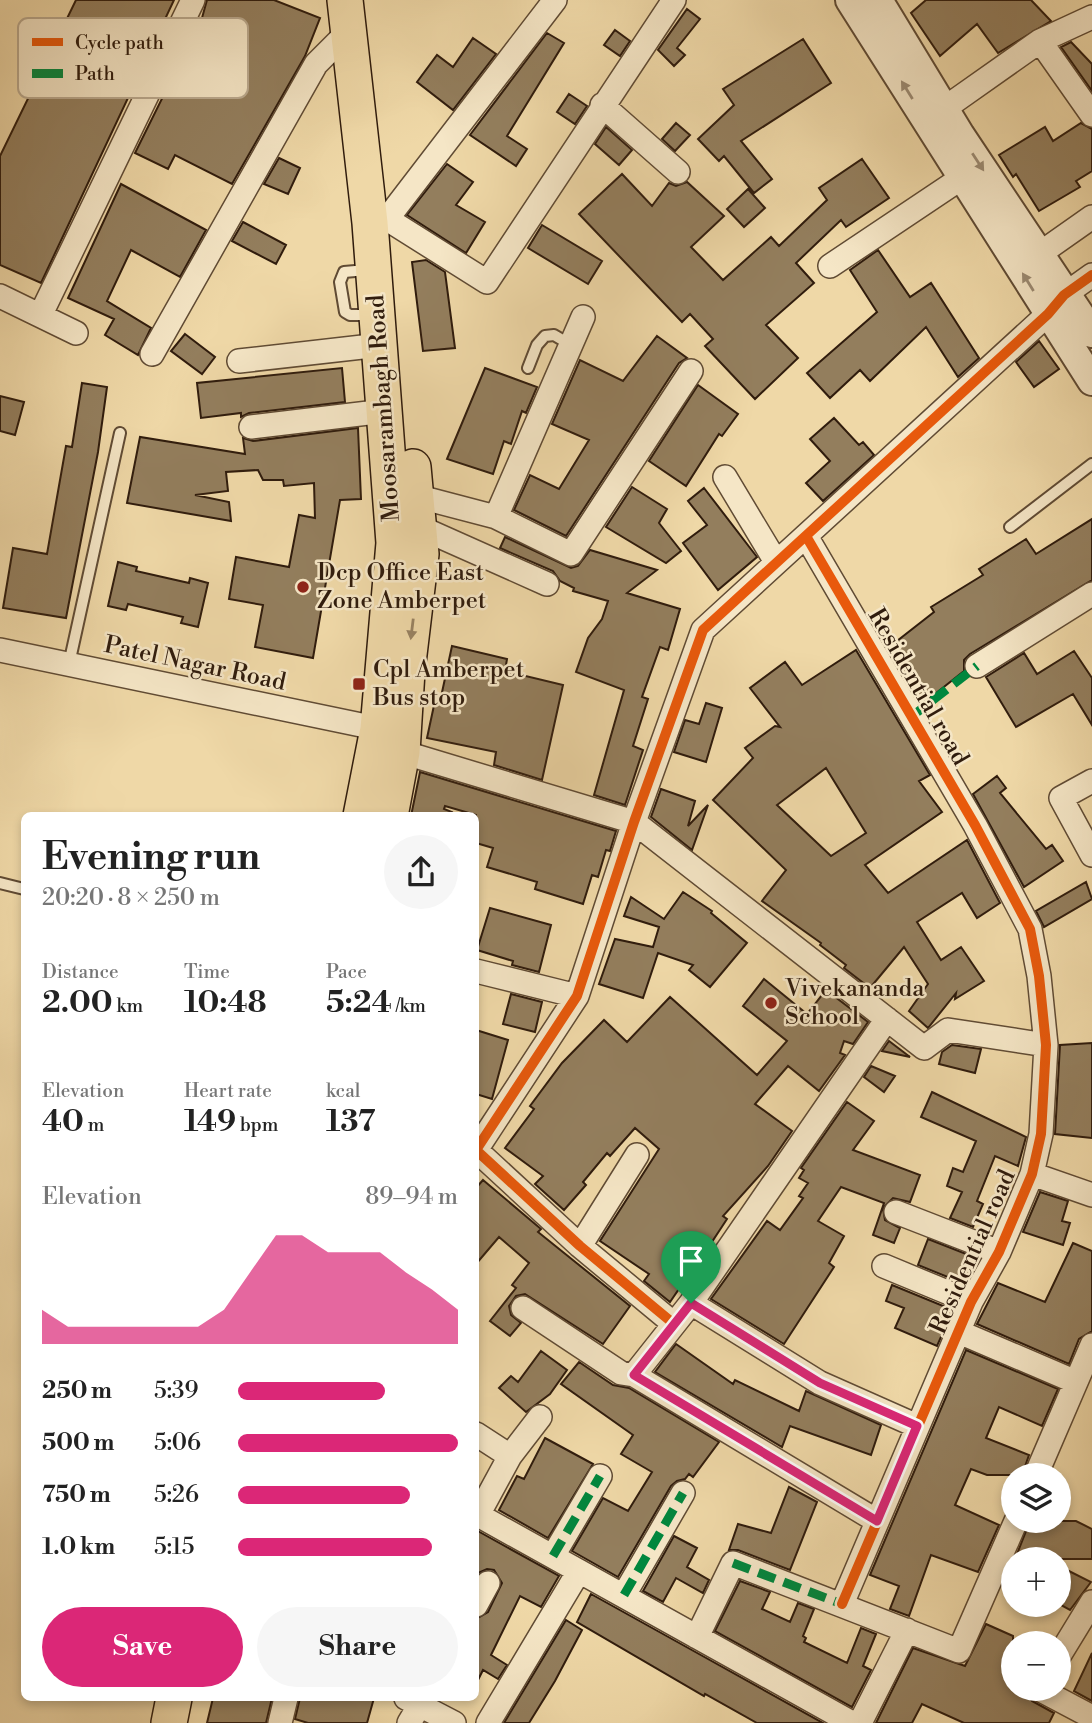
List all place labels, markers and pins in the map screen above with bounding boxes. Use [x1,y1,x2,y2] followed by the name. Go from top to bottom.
[317,558,487,616] place label: Dcp Office East Zone Amberpet
[295,579,311,595] marker: Dcp Office East Zone Amberpet
[372,655,525,713] place label: Cpl Amberpet Bus stop
[351,676,367,692] marker: Cpl Amberpet Bus stop
[784,974,925,1032] place label: Vivekananda School
[763,995,779,1011] marker: Vivekananda School
[661,1231,721,1303] pin

